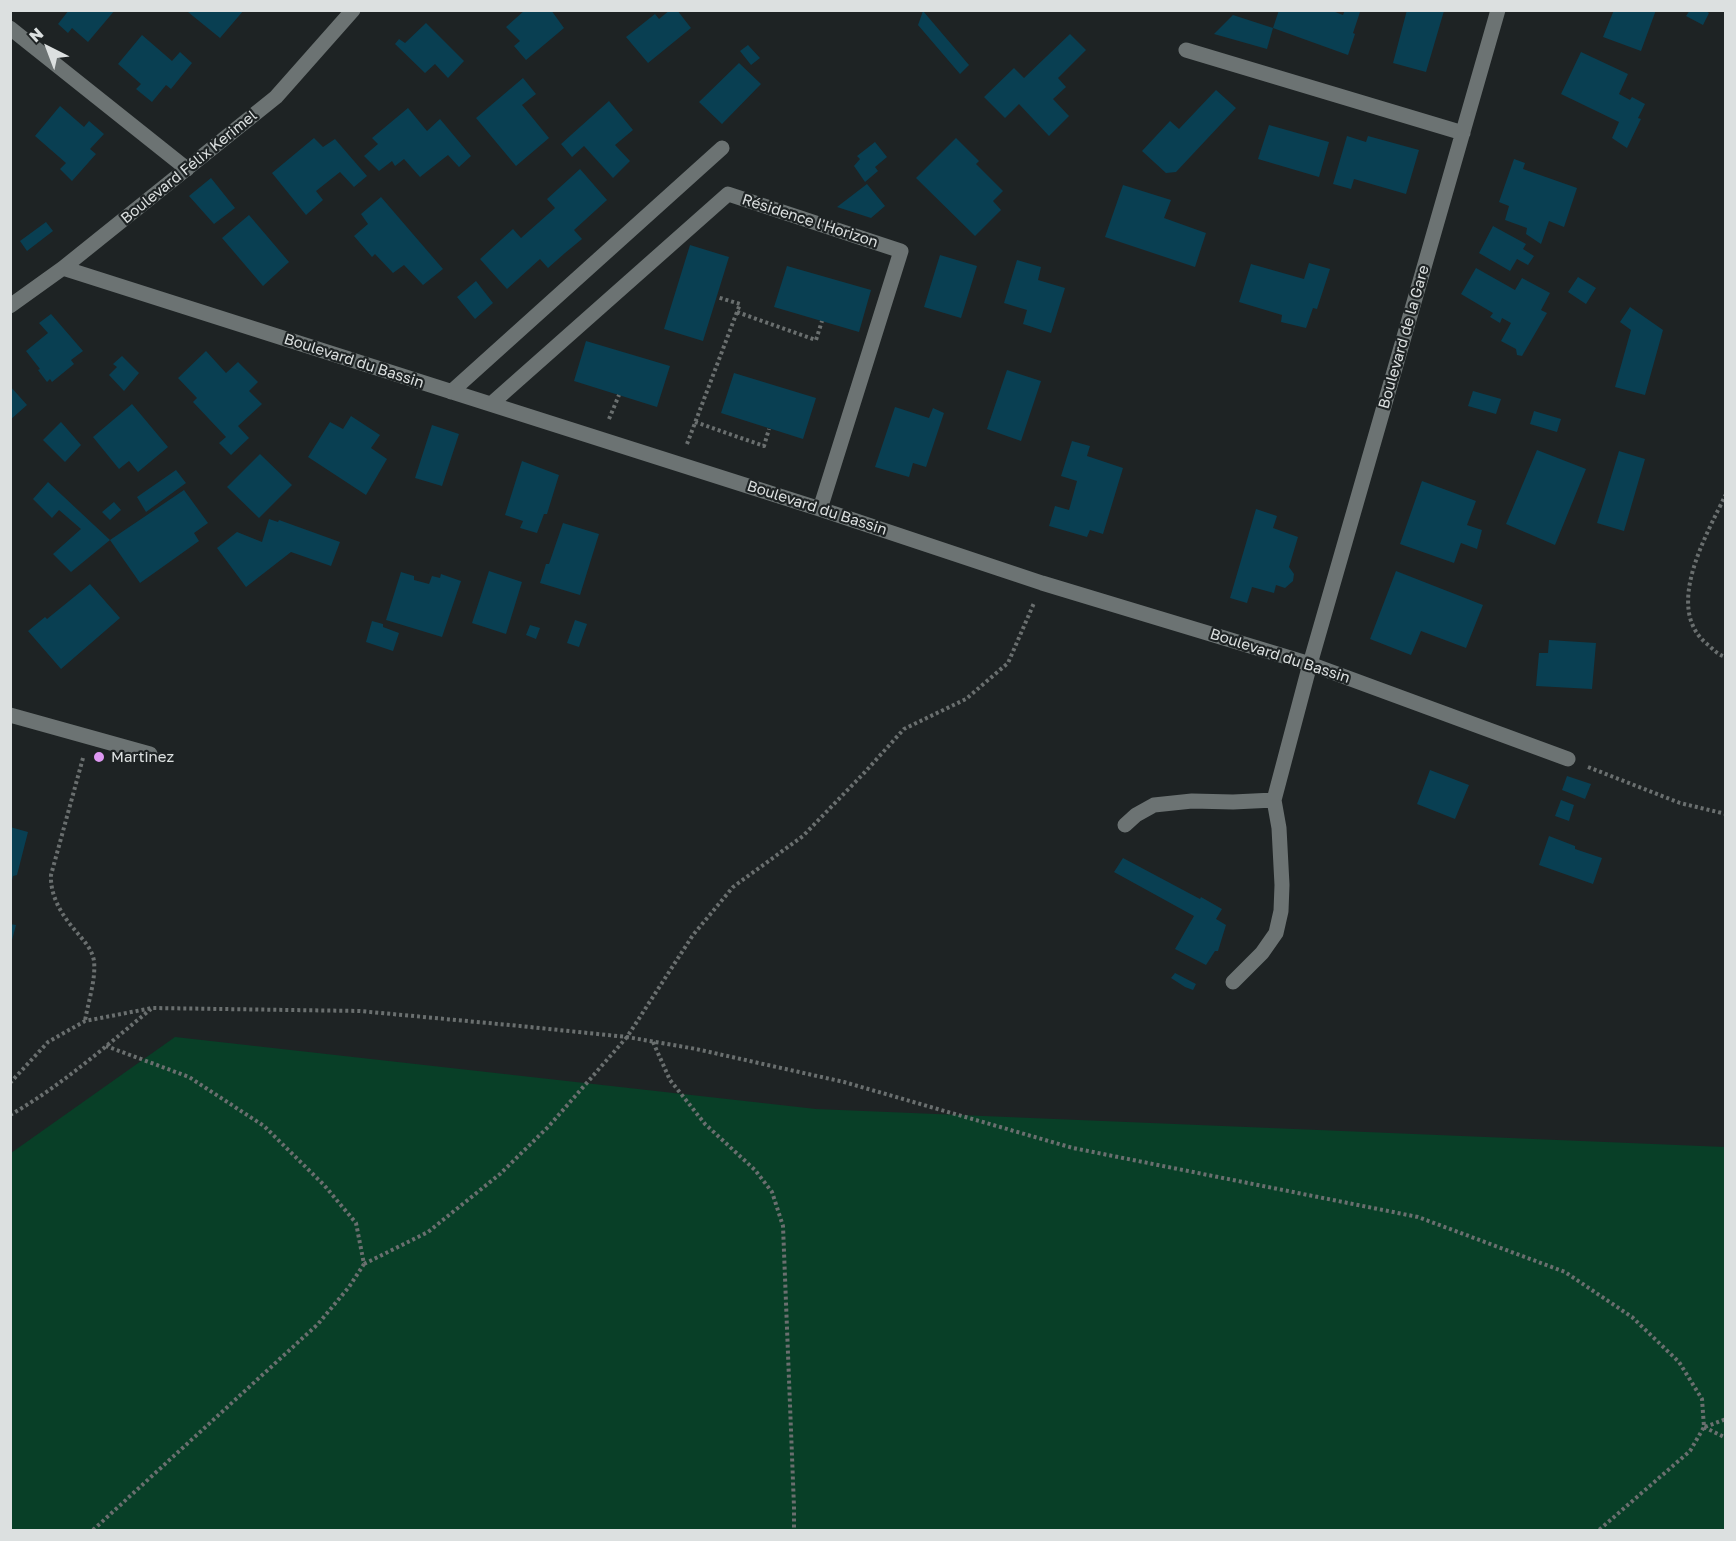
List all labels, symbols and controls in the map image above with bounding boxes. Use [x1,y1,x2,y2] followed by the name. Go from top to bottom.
[18,18,78,78] north arrow
[25,23,47,46] text: N
[117,107,261,227] street label: Boulevard Félix Kerimel
[740,190,880,252] street label: Résidence l'Horizon
[1375,263,1433,411] street label: Boulevard de la Gare
[282,330,426,392] street label: Boulevard du Bassin
[745,477,889,539] street label: Boulevard du Bassin
[1208,625,1352,687] street label: Boulevard du Bassin
[111,748,174,766] place label: Martinez
[92,750,106,764] marker: Martinez

